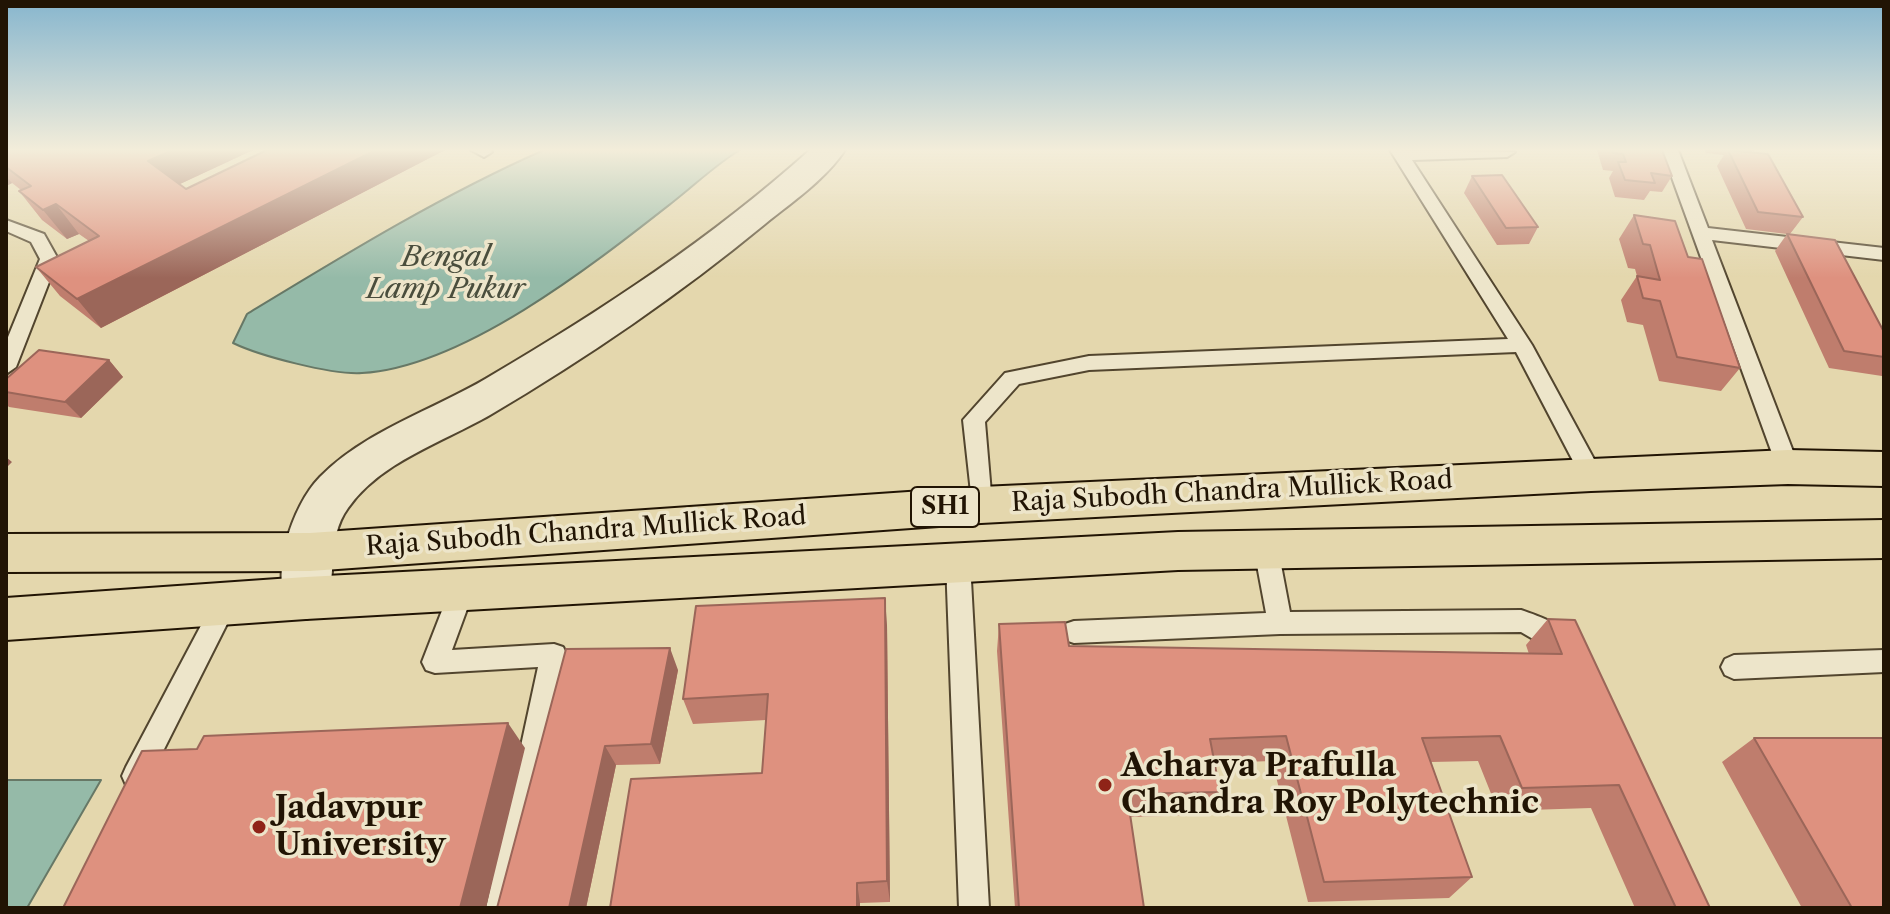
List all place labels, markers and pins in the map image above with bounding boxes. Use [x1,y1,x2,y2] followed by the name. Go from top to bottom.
[1121,748,1539,823] place label: Acharya Prafulla Chandra Roy Polytechnic
[1096,776,1114,794] marker: Acharya Prafulla Chandra Roy Polytechnic
[275,790,446,865] place label: Jadavpur University
[250,818,268,836] marker: Jadavpur University

